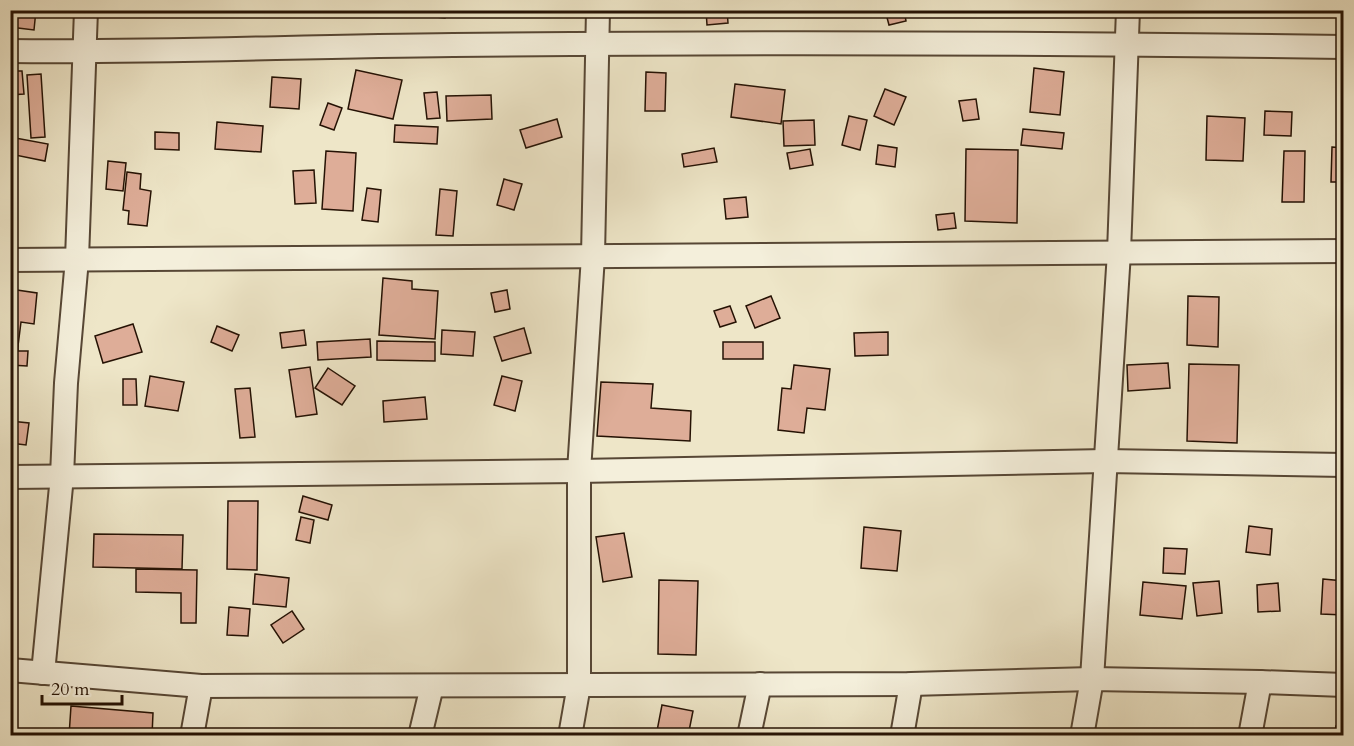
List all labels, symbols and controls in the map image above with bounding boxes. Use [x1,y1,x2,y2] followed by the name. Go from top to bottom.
[42,668,122,706] scale bar
[51,677,90,702] text: 20 m

